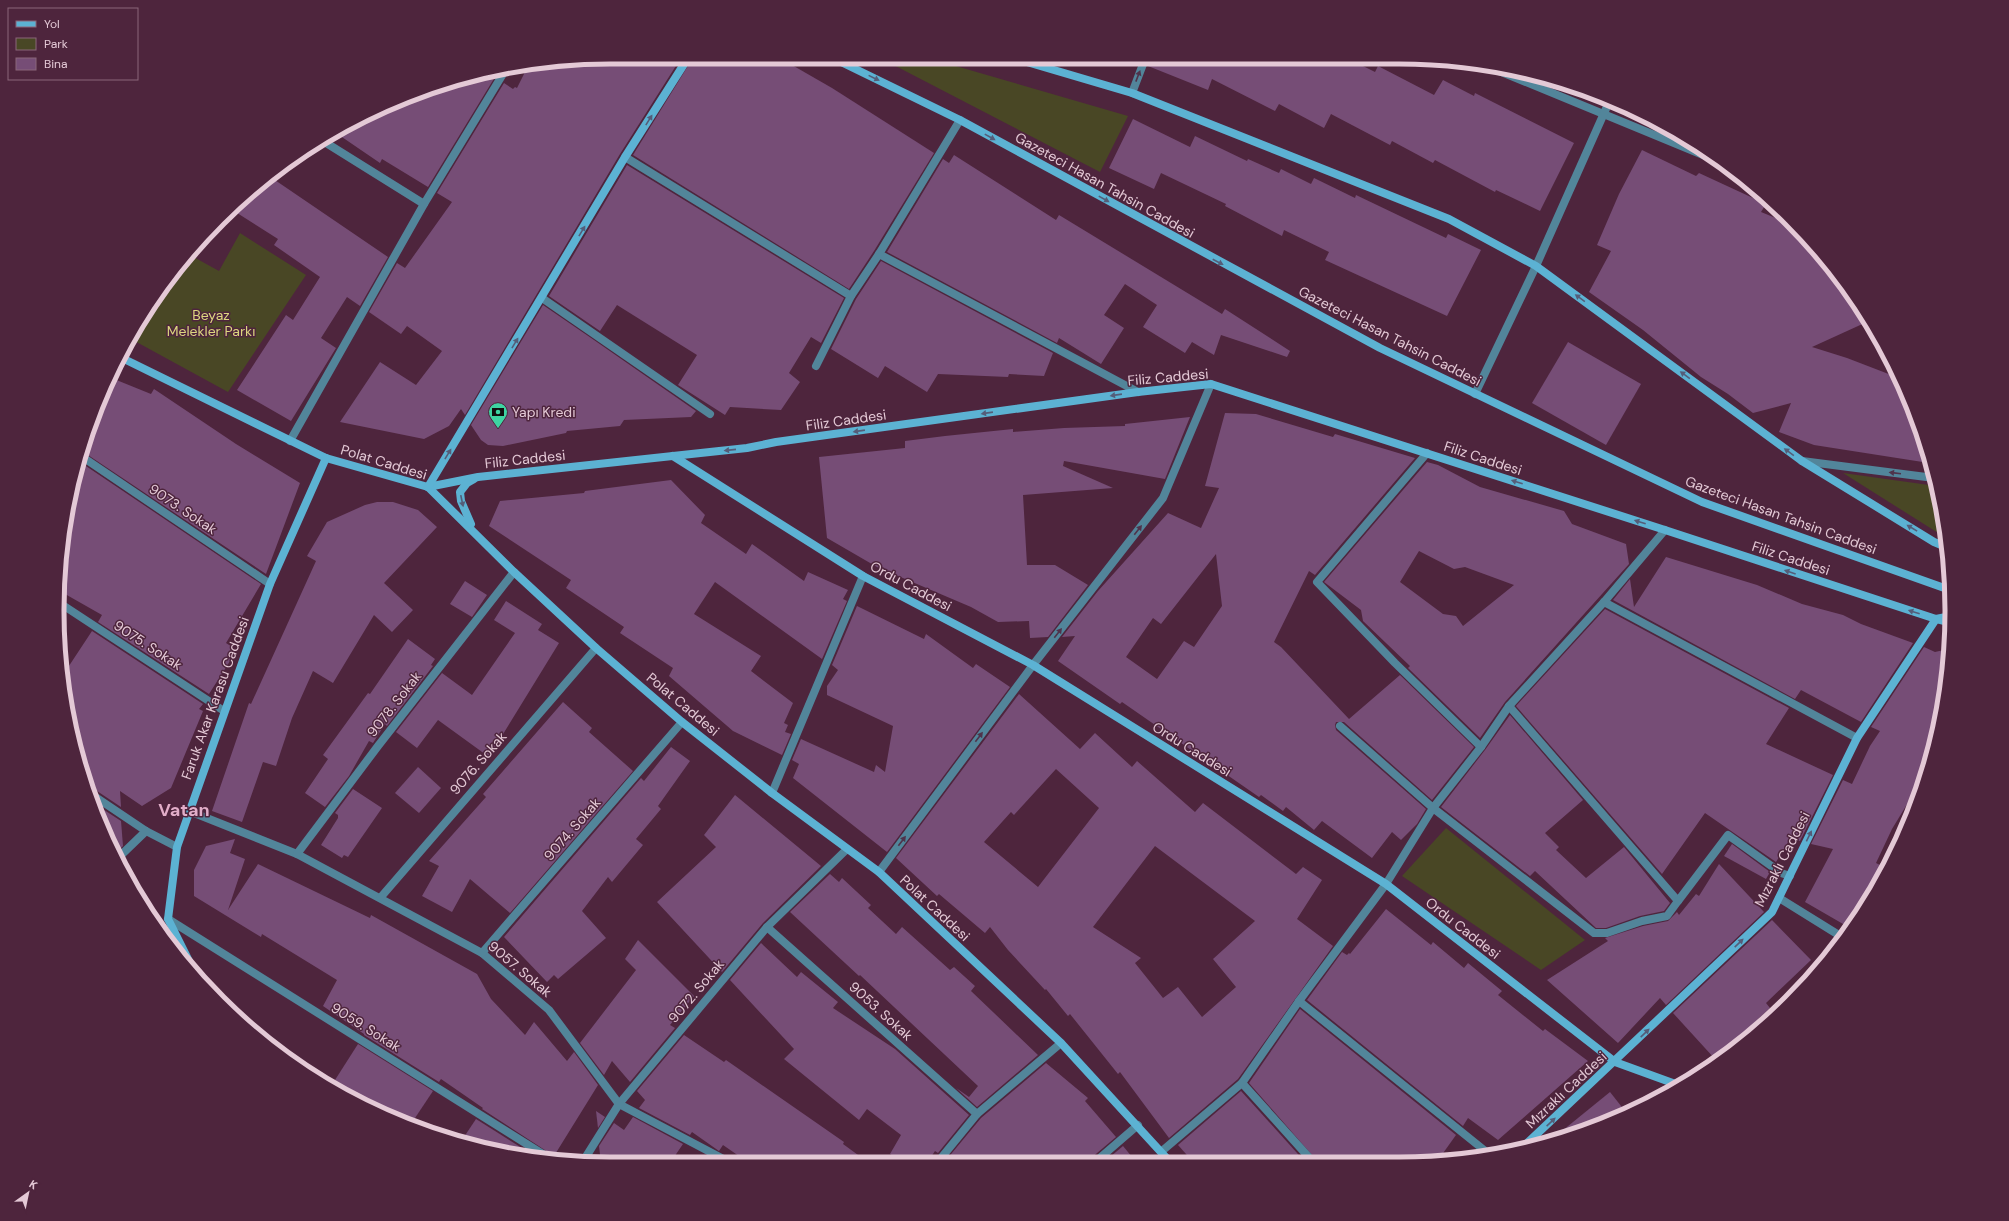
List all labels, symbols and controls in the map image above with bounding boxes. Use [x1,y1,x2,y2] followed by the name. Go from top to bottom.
[8,8,138,80] legend
[44,16,60,32] text: Yol
[44,36,68,52] text: Park
[44,56,68,72] text: Bina
[1136,70,1142,82] one-way arrow
[869,75,880,81] one-way arrow
[645,114,652,126] one-way arrow
[1012,128,1198,242] street label: Gazeteci Hasan Tahsin Caddesi
[984,133,996,140] one-way arrow
[1098,196,1110,203] one-way arrow
[578,225,585,237] one-way arrow
[1212,258,1224,265] one-way arrow
[1296,282,1484,390] street label: Gazeteci Hasan Tahsin Caddesi
[1574,294,1585,302] one-way arrow
[167,306,255,340] park label: Beyaz Melekler Parkı
[511,338,519,348] one-way arrow
[1127,365,1209,389] street label: Filiz Caddesi
[1679,371,1690,379] one-way arrow
[1110,392,1122,398] one-way arrow
[487,401,509,429] bank icon: Yapı Kredi
[512,403,576,421] place label: Yapı Kredi
[805,405,887,435] street label: Filiz Caddesi
[981,410,993,416] one-way arrow
[853,428,865,434] one-way arrow
[1442,437,1524,479] street label: Filiz Caddesi
[339,440,429,484] street label: Polat Caddesi
[484,446,566,472] street label: Filiz Caddesi
[724,447,736,453] one-way arrow
[444,448,451,460] one-way arrow
[1784,448,1795,456] one-way arrow
[1889,470,1901,477] one-way arrow
[1683,472,1879,558] street label: Gazeteci Hasan Tahsin Caddesi
[1510,479,1522,485] one-way arrow
[146,480,220,538] street label: 9073. Sokak
[459,495,465,508] one-way arrow
[1634,519,1646,525] one-way arrow
[1133,525,1142,536] one-way arrow
[1906,525,1917,532] one-way arrow
[1750,537,1832,579] street label: Filiz Caddesi
[867,557,955,615] street label: Ordu Caddesi
[1784,569,1796,575] one-way arrow
[1908,609,1920,615] one-way arrow
[177,614,253,782] street label: Faruk Akar Karasu Caddesi
[110,616,186,674] street label: 9075. Sokak
[1053,627,1062,638] one-way arrow
[363,668,425,740] street label: 9078. Sokak
[643,668,723,740] street label: Polat Caddesi
[1149,718,1235,780] street label: Ordu Caddesi
[446,728,510,798] street label: 9076. Sokak
[975,731,984,742] one-way arrow
[540,794,604,864] street label: 9074. Sokak
[158,798,210,822] district label: Vatan
[1750,808,1814,910] street label: Mızraklı Caddesi
[1806,830,1812,841] one-way arrow
[898,836,906,846] one-way arrow
[896,871,974,945] street label: Polat Caddesi
[1422,893,1504,963] street label: Ordu Caddesi
[484,937,556,1001] street label: 9057. Sokak
[1734,938,1744,948] one-way arrow
[664,955,728,1027] street label: 9072. Sokak
[845,978,917,1044] street label: 9053. Sokak
[328,998,404,1056] street label: 9059. Sokak
[1640,1028,1650,1038] one-way arrow
[1522,1048,1610,1132] street label: Mızraklı Caddesi
[1546,1118,1555,1127] one-way arrow
[8,1173,48,1213] north arrow
[27,1177,40,1192] text: K

